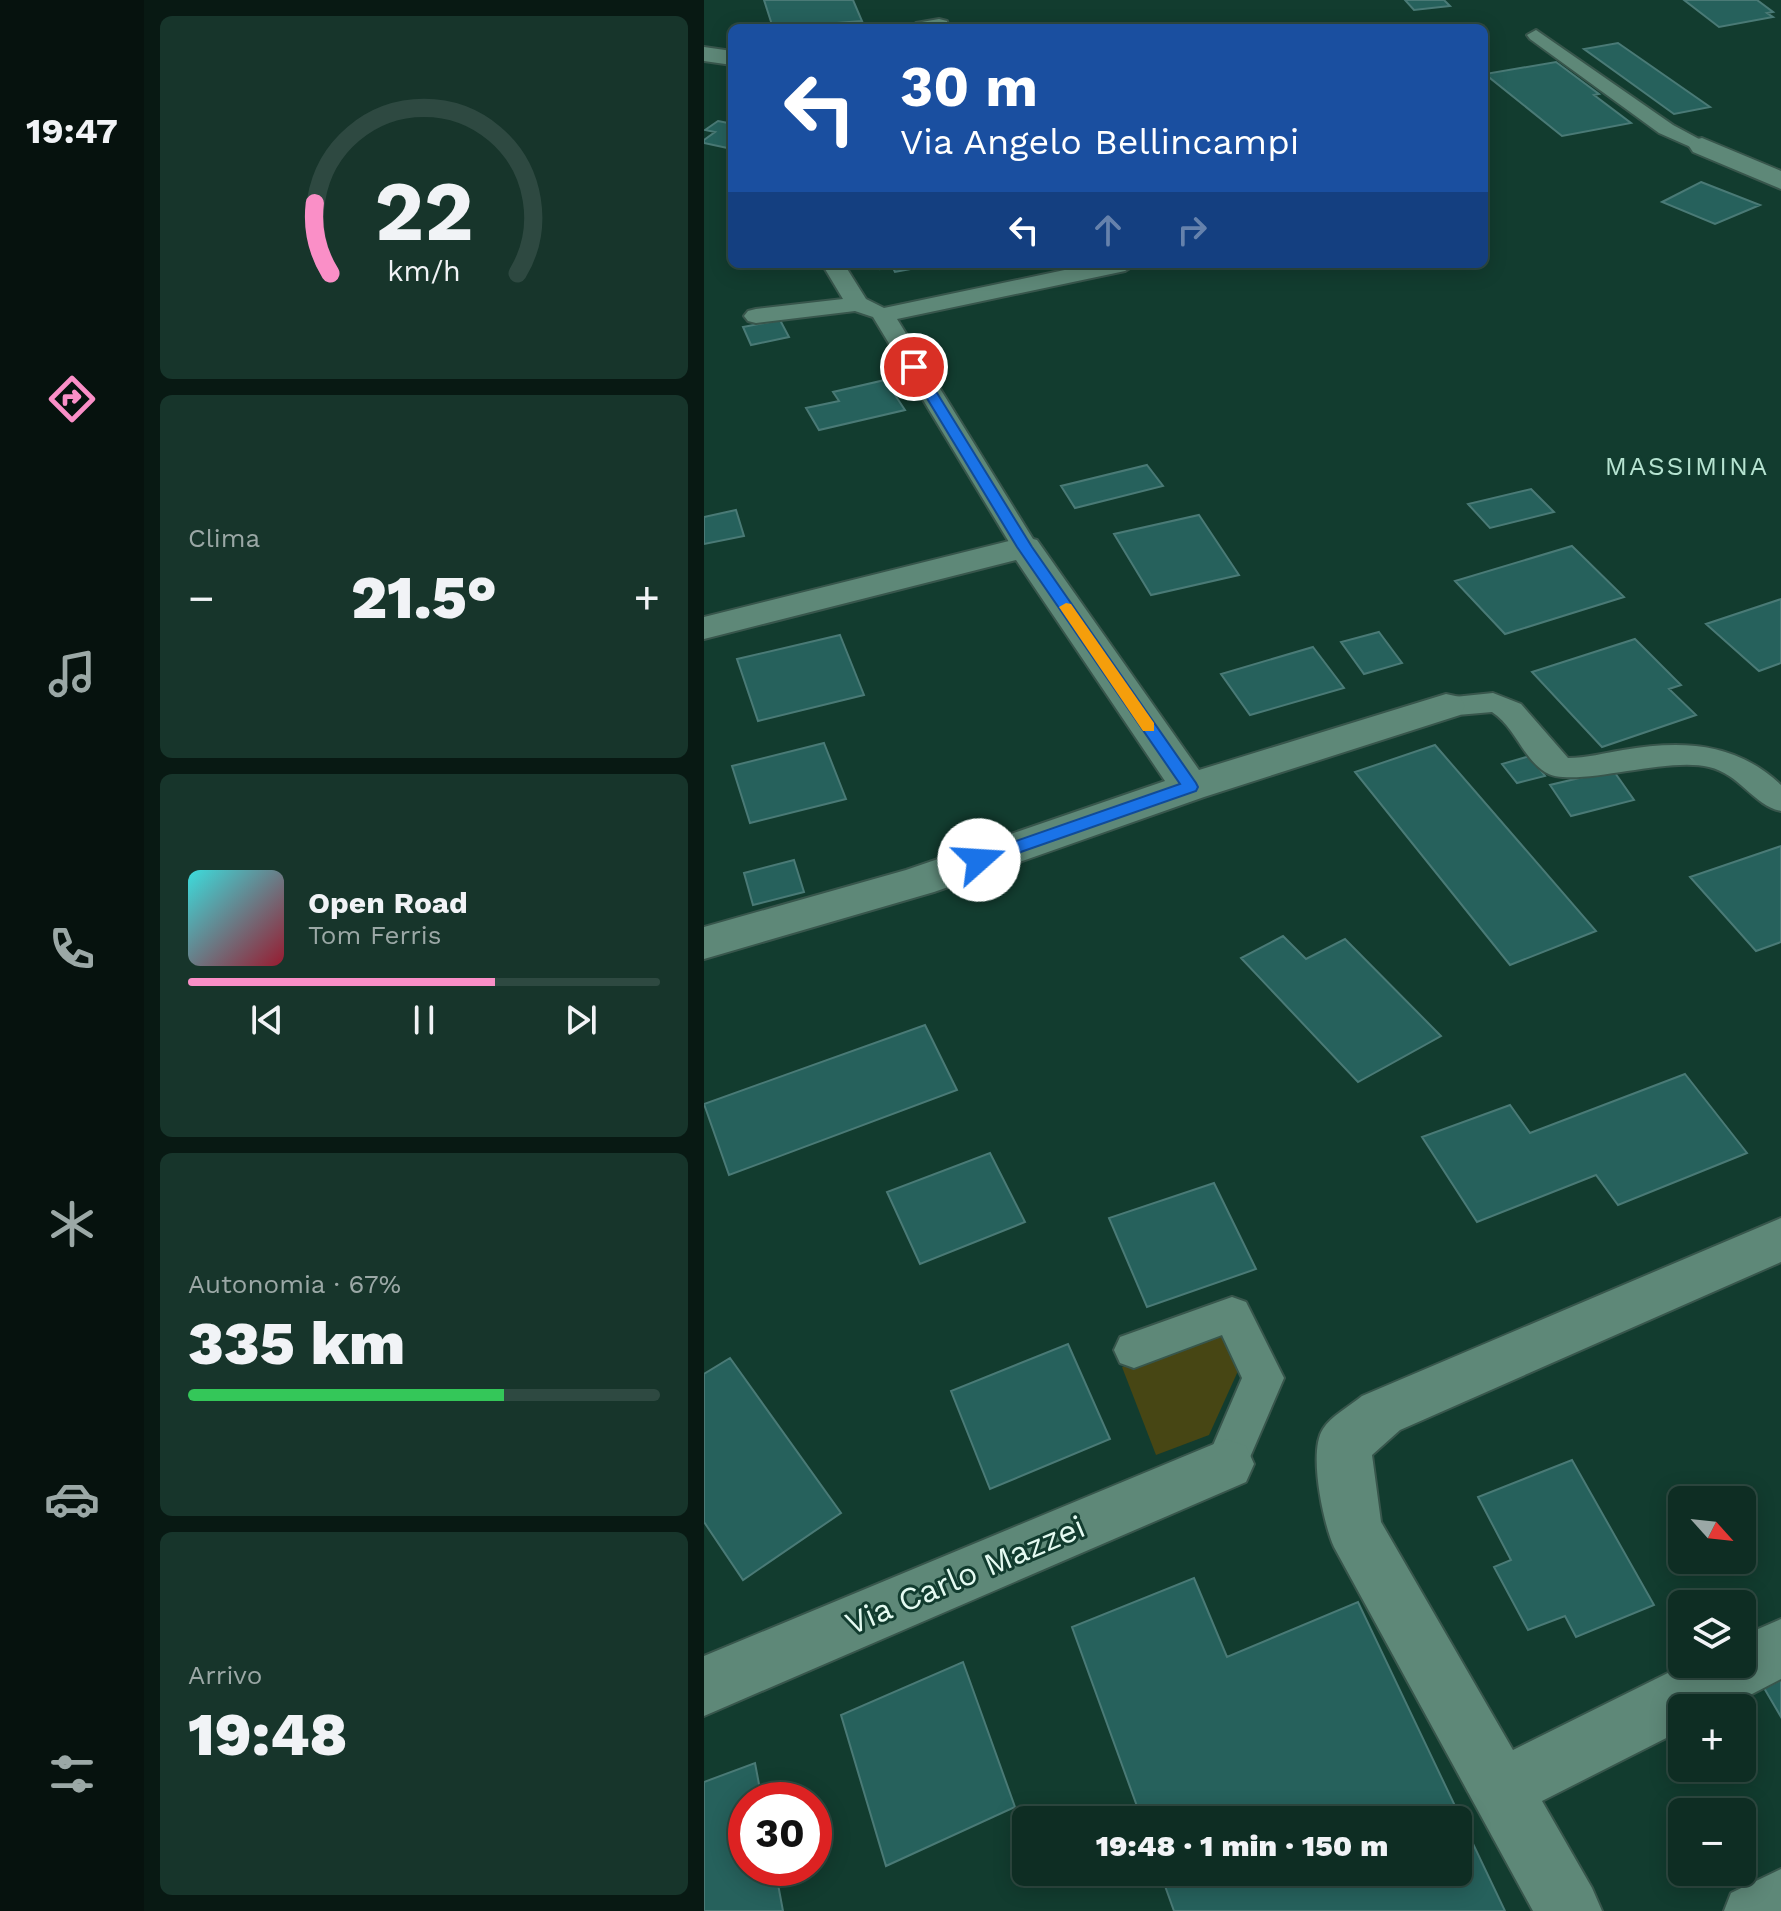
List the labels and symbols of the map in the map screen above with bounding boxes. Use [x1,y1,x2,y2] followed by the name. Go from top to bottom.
[880,333,948,401] pin
[1605,451,1769,481] district label: MASSIMINA
[937,818,1021,902] position arrow
[1668,1486,1756,1574] north arrow
[839,1507,1091,1643] street label: Via Carlo Mazzei
[728,1782,832,1886] speed limit sign: 30

